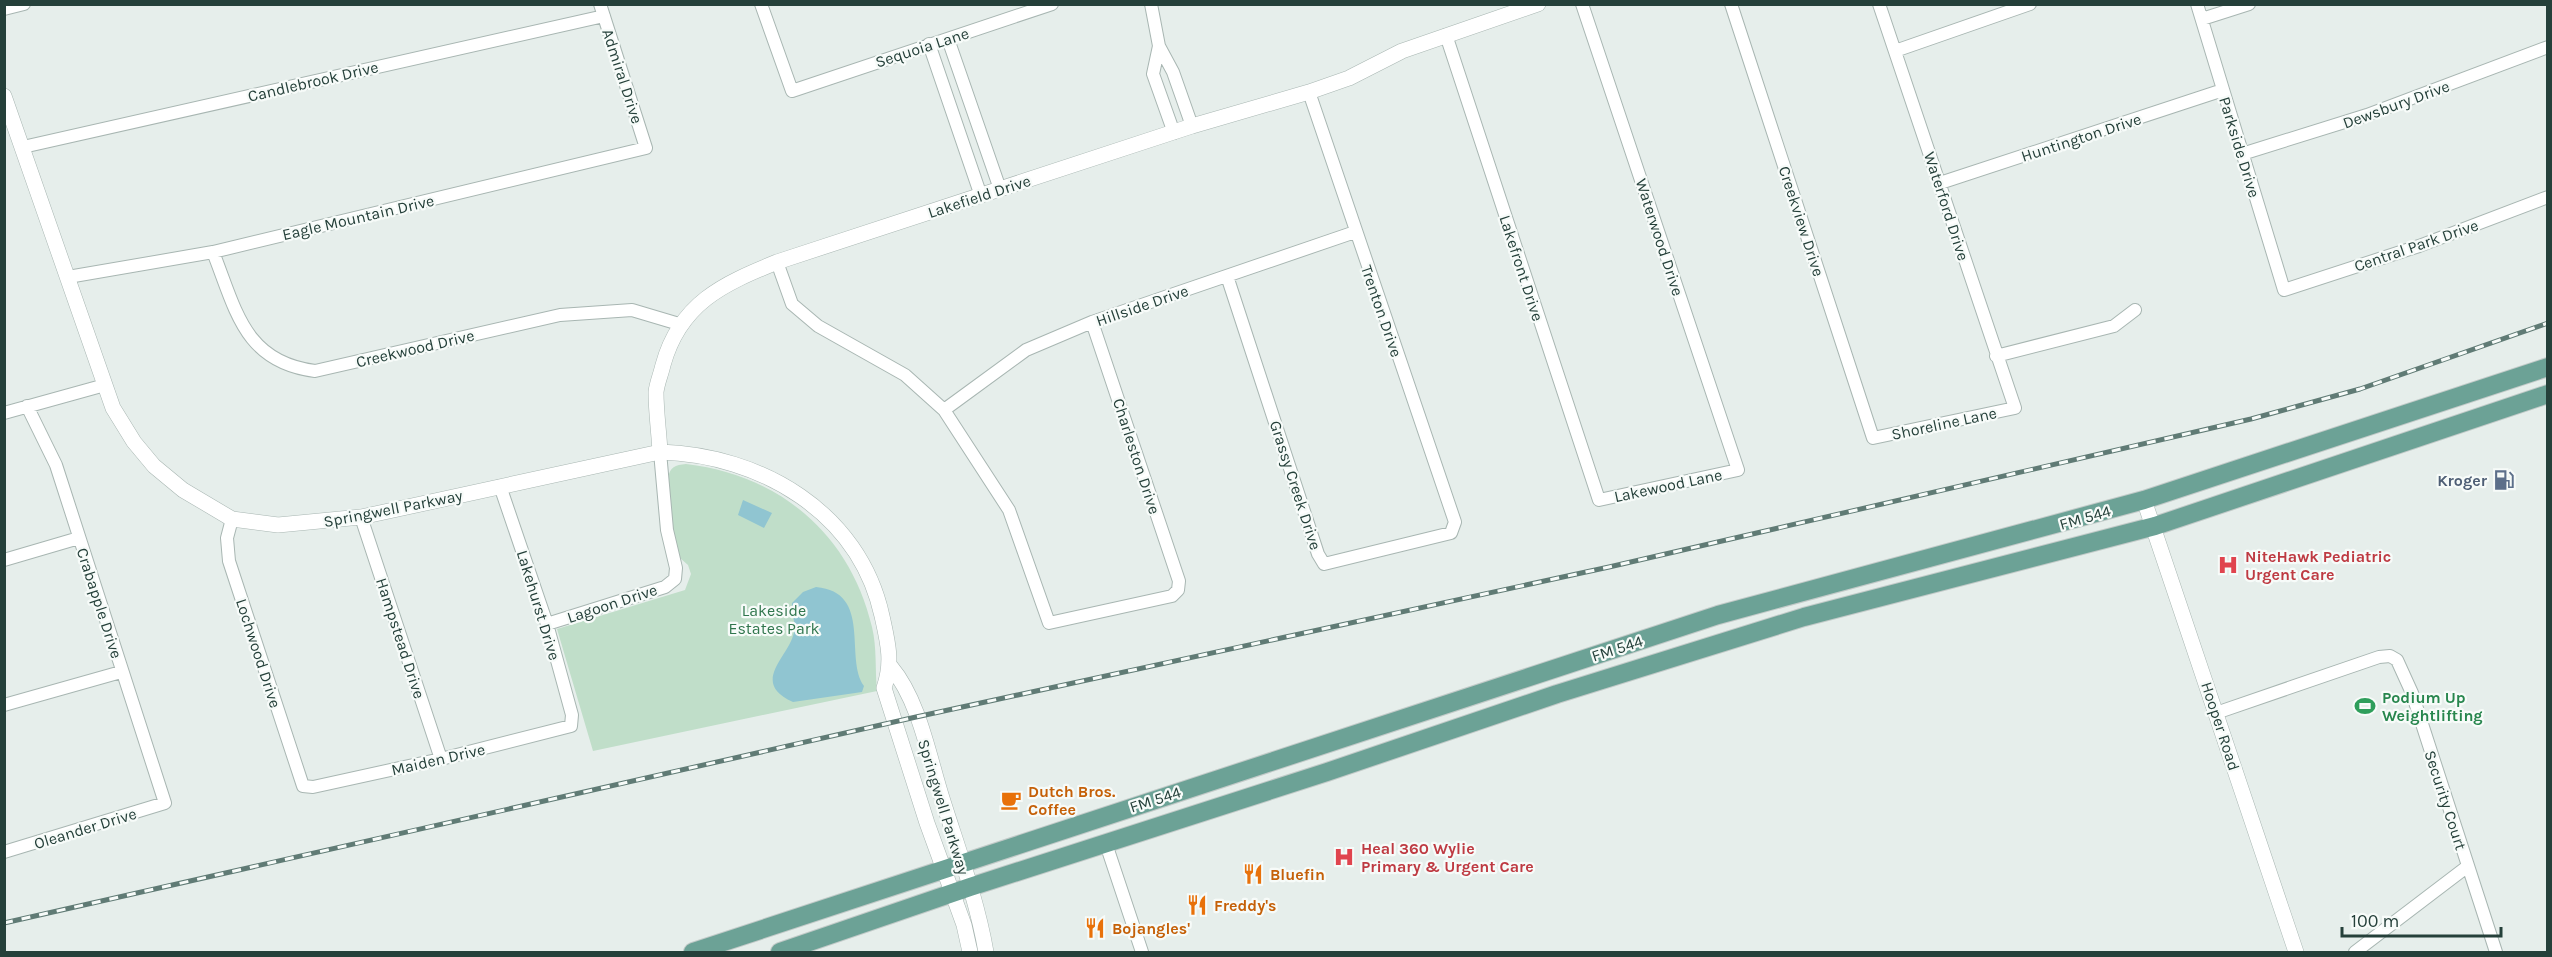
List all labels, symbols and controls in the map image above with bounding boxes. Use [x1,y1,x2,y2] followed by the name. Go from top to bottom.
[873,23,971,72] street label: Sequoia Lane
[598,26,647,126] street label: Admiral Drive
[246,57,380,106] street label: Candlebrook Drive
[2340,76,2452,133] street label: Dewsbury Drive
[2215,94,2264,200] street label: Parkside Drive
[2019,109,2144,166] street label: Huntington Drive
[1920,149,1973,263] street label: Waterford Drive
[1775,164,1828,279] street label: Creekview Drive
[925,171,1033,222] street label: Lakefield Drive
[1632,176,1687,298] street label: Waterwood Drive
[280,191,436,244] street label: Eagle Mountain Drive
[1495,213,1548,324] street label: Lakefront Drive
[2352,215,2481,276] street label: Central Park Drive
[1357,263,1406,360] street label: Trenton Drive
[1093,281,1191,330] street label: Hillside Drive
[354,326,476,371] street label: Creekwood Drive
[1109,396,1164,517] street label: Charleston Drive
[1890,403,1998,444] street label: Shoreline Lane
[1266,418,1325,552] street label: Grassy Creek Drive
[1612,465,1724,506] street label: Lakewood Lane
[2492,468,2516,492] fuel station icon: Kroger
[2437,471,2488,490] place label: Kroger
[322,486,465,531] street label: Springwell Parkway
[2057,501,2113,534] street label: FM 544
[73,545,126,661] street label: Crabapple Drive
[2245,547,2391,584] place label: NiteHawk Pediatric Urgent Care
[513,548,564,663] street label: Lakehurst Drive
[2216,553,2240,577] hospital icon: NiteHawk Pediatric Urgent Care
[372,575,429,701] street label: Hampstead Drive
[565,580,660,627] street label: Lagoon Drive
[232,596,285,710] street label: Lochwood Drive
[728,601,820,638] park label: Lakeside Estates Park
[1589,631,1645,666] street label: FM 544
[2197,679,2244,773] street label: Hooper Road
[2382,688,2483,725] place label: Podium Up Weightlifting
[2353,694,2377,718] sports icon: Podium Up Weightlifting
[914,737,973,878] street label: Springwell Parkway
[389,739,487,780] street label: Maiden Drive
[2420,748,2471,852] street label: Security Court
[1028,782,1116,819] place label: Dutch Bros. Coffee
[1127,782,1183,817] street label: FM 544
[999,788,1023,812] cafe icon: Dutch Bros. Coffee
[32,804,139,853] street label: Oleander Drive
[1361,839,1534,876] place label: Heal 360 Wylie Primary & Urgent Care
[1332,845,1356,869] hospital icon: Heal 360 Wylie Primary & Urgent Care
[1241,862,1265,886] restaurant icon: Bluefin
[1270,865,1325,884] place label: Bluefin
[1185,893,1209,917] restaurant icon: Freddy's
[1214,896,1277,915] place label: Freddy's
[2342,900,2501,938] scale bar
[2351,910,2399,932] text: 100 m
[1083,916,1107,940] restaurant icon: Bojangles'
[1112,919,1190,938] place label: Bojangles'

